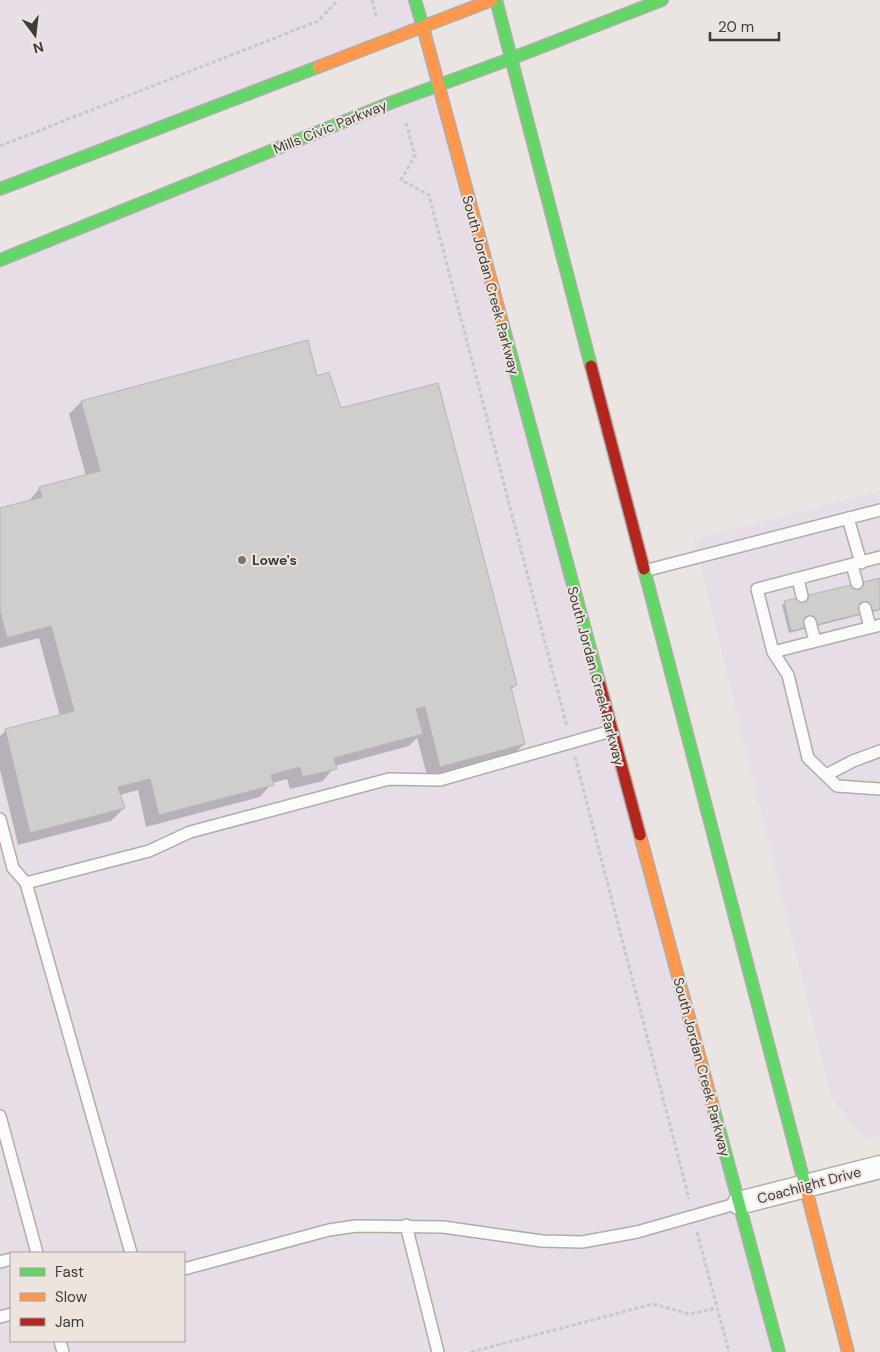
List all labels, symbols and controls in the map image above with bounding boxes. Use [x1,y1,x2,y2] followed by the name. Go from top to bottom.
[10,10,60,60] north arrow
[710,10,779,42] scale bar
[718,17,754,37] text: 20 m
[31,38,46,58] text: N
[270,96,390,158] street label: Mills Civic Parkway
[458,193,524,377] street label: South Jordan Creek Parkway
[252,551,297,569] place label: Lowe's
[236,554,248,566] marker: Lowe's
[563,584,629,768] street label: South Jordan Creek Parkway
[669,975,735,1159] street label: South Jordan Creek Parkway
[755,1162,863,1208] street label: Coachlight Drive
[10,1252,185,1342] legend
[55,1262,84,1282] text: Fast
[55,1287,88,1307] text: Slow
[55,1312,84,1332] text: Jam

